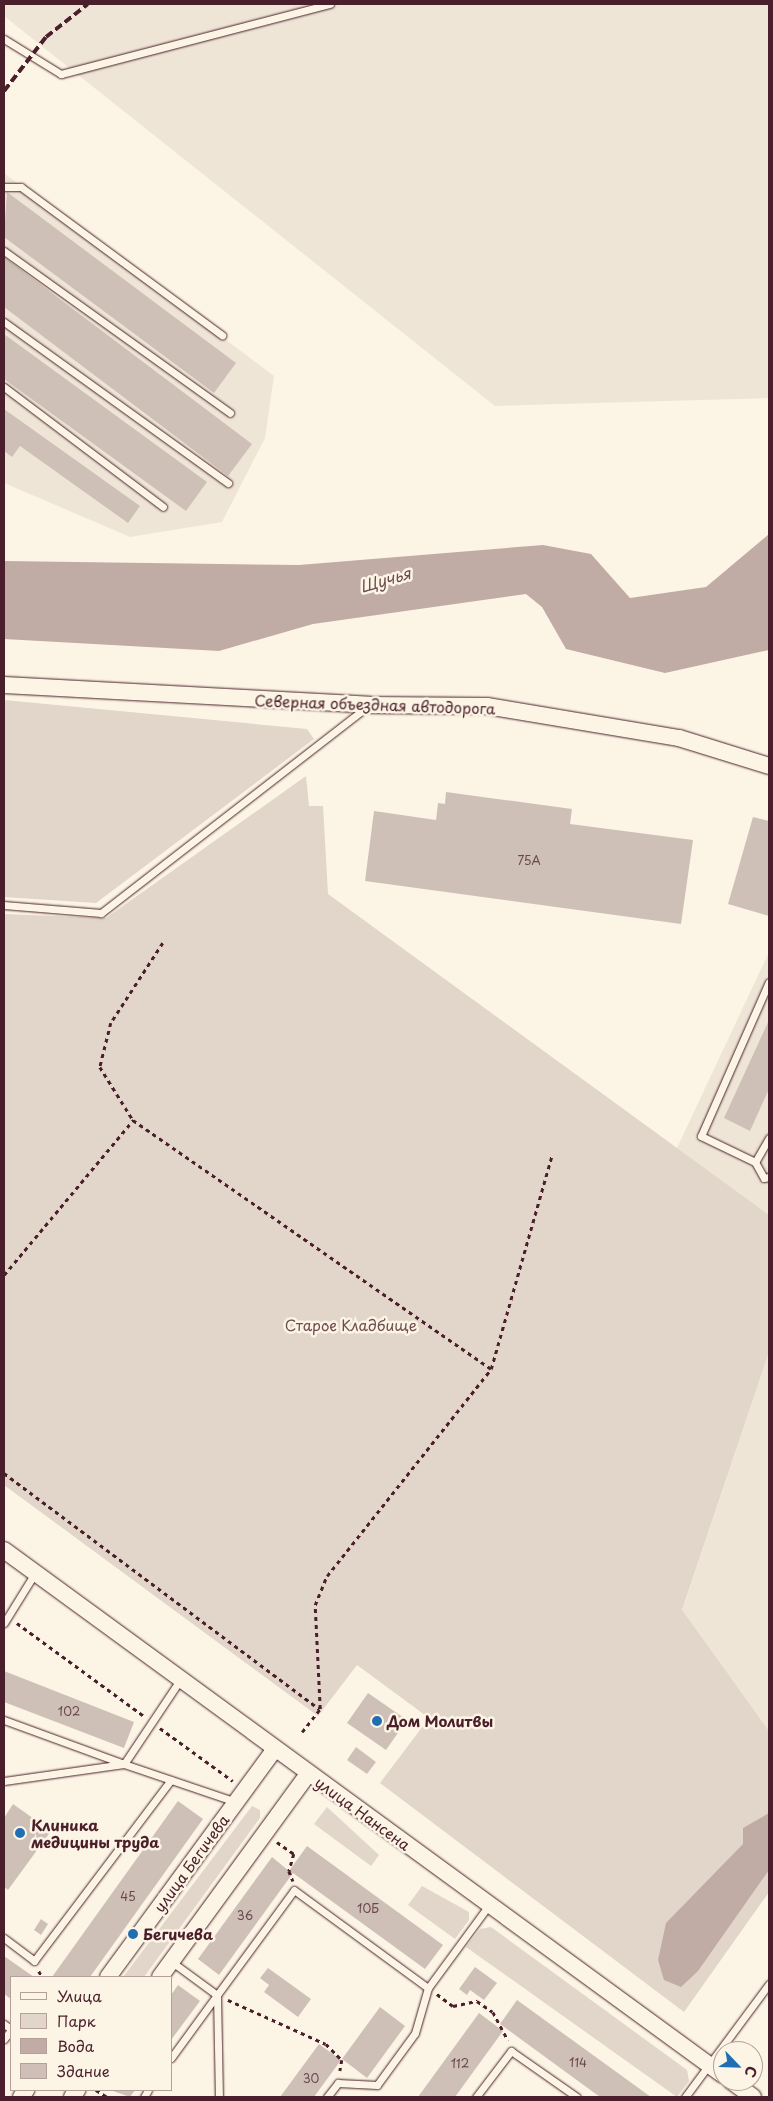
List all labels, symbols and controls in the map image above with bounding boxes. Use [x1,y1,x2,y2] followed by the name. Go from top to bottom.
[357,563,413,595] water label: Щучья
[254,691,496,717] street label: Северная объездная автодорога
[517,854,541,868] house number: 75А
[284,1316,418,1334] park label: Старое Кладбище
[58,1705,80,1719] house number: 102
[387,1712,494,1730] place label: Дом Молитвы
[371,1715,383,1727] marker: Дом Молитвы
[312,1772,414,1854] street label: улица Нансена
[149,1810,233,1916] street label: улица Бегичева
[31,1815,161,1850] place label: Клиника медицины труда
[13,1826,27,1840] marker: Клиника медицины труда
[120,1890,136,1904] house number: 45
[357,1902,379,1916] house number: 10Б
[237,1909,253,1923] house number: 36
[143,1925,213,1943] place label: Бегичева
[127,1928,139,1940] marker: Бегичева
[10,1976,172,2091] legend
[57,1984,102,2007] text: Улица
[57,2009,96,2032] text: Парк
[57,2034,94,2057] text: Вода
[713,2041,763,2091] north arrow
[569,2056,587,2070] house number: 114
[451,2057,469,2071] house number: 112
[57,2059,110,2082] text: Здание
[740,2063,763,2081] text: С
[303,2072,319,2086] house number: 30

